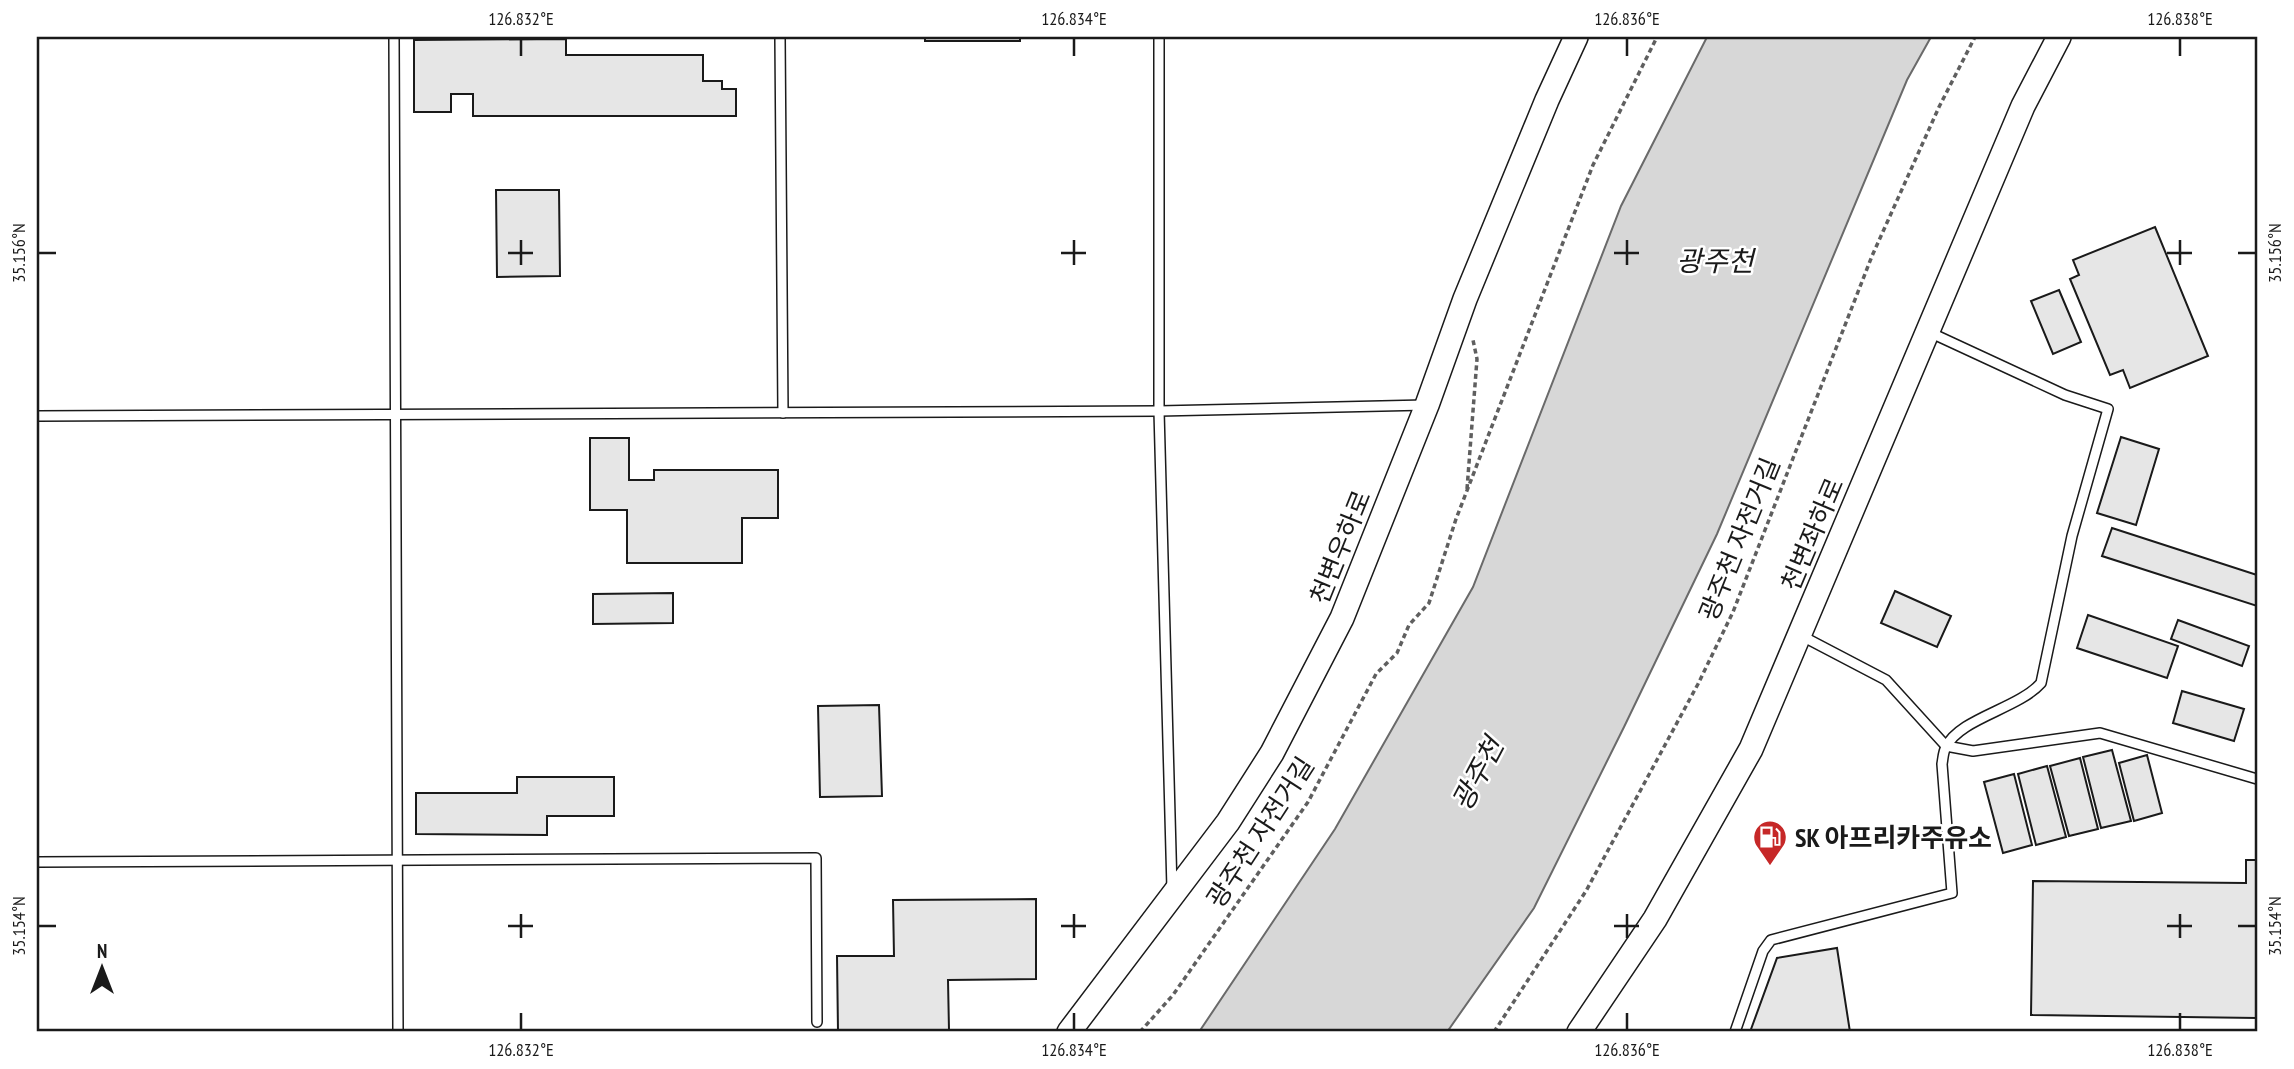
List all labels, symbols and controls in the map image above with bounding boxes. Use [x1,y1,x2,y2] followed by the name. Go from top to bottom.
[488,7,554,30] text: 126.832°E
[1041,7,1107,30] text: 126.834°E
[1594,7,1660,30] text: 126.836°E
[2147,7,2213,30] text: 126.838°E
[7,223,30,283] text: 35.156°N
[2263,223,2286,283] text: 35.156°N
[1676,242,1757,279] water label: 광주천
[1691,453,1787,625] street label: 광주천 자전거길
[1773,473,1851,595] street label: 천변좌하로
[1302,485,1378,609] street label: 천변우하로
[1443,728,1513,817] water label: 광주천
[1199,750,1321,914] street label: 광주천 자전거길
[1751,818,1789,867] fuel station icon: SK 아프리카주유소
[1795,821,1992,854] place label: SK 아프리카주유소
[7,896,30,956] text: 35.154°N
[2263,896,2286,956] text: 35.154°N
[66,932,136,1002] north arrow
[97,939,107,963] text: N
[488,1038,554,1061] text: 126.832°E
[1041,1038,1107,1061] text: 126.834°E
[1594,1038,1660,1061] text: 126.836°E
[2147,1038,2213,1061] text: 126.838°E

